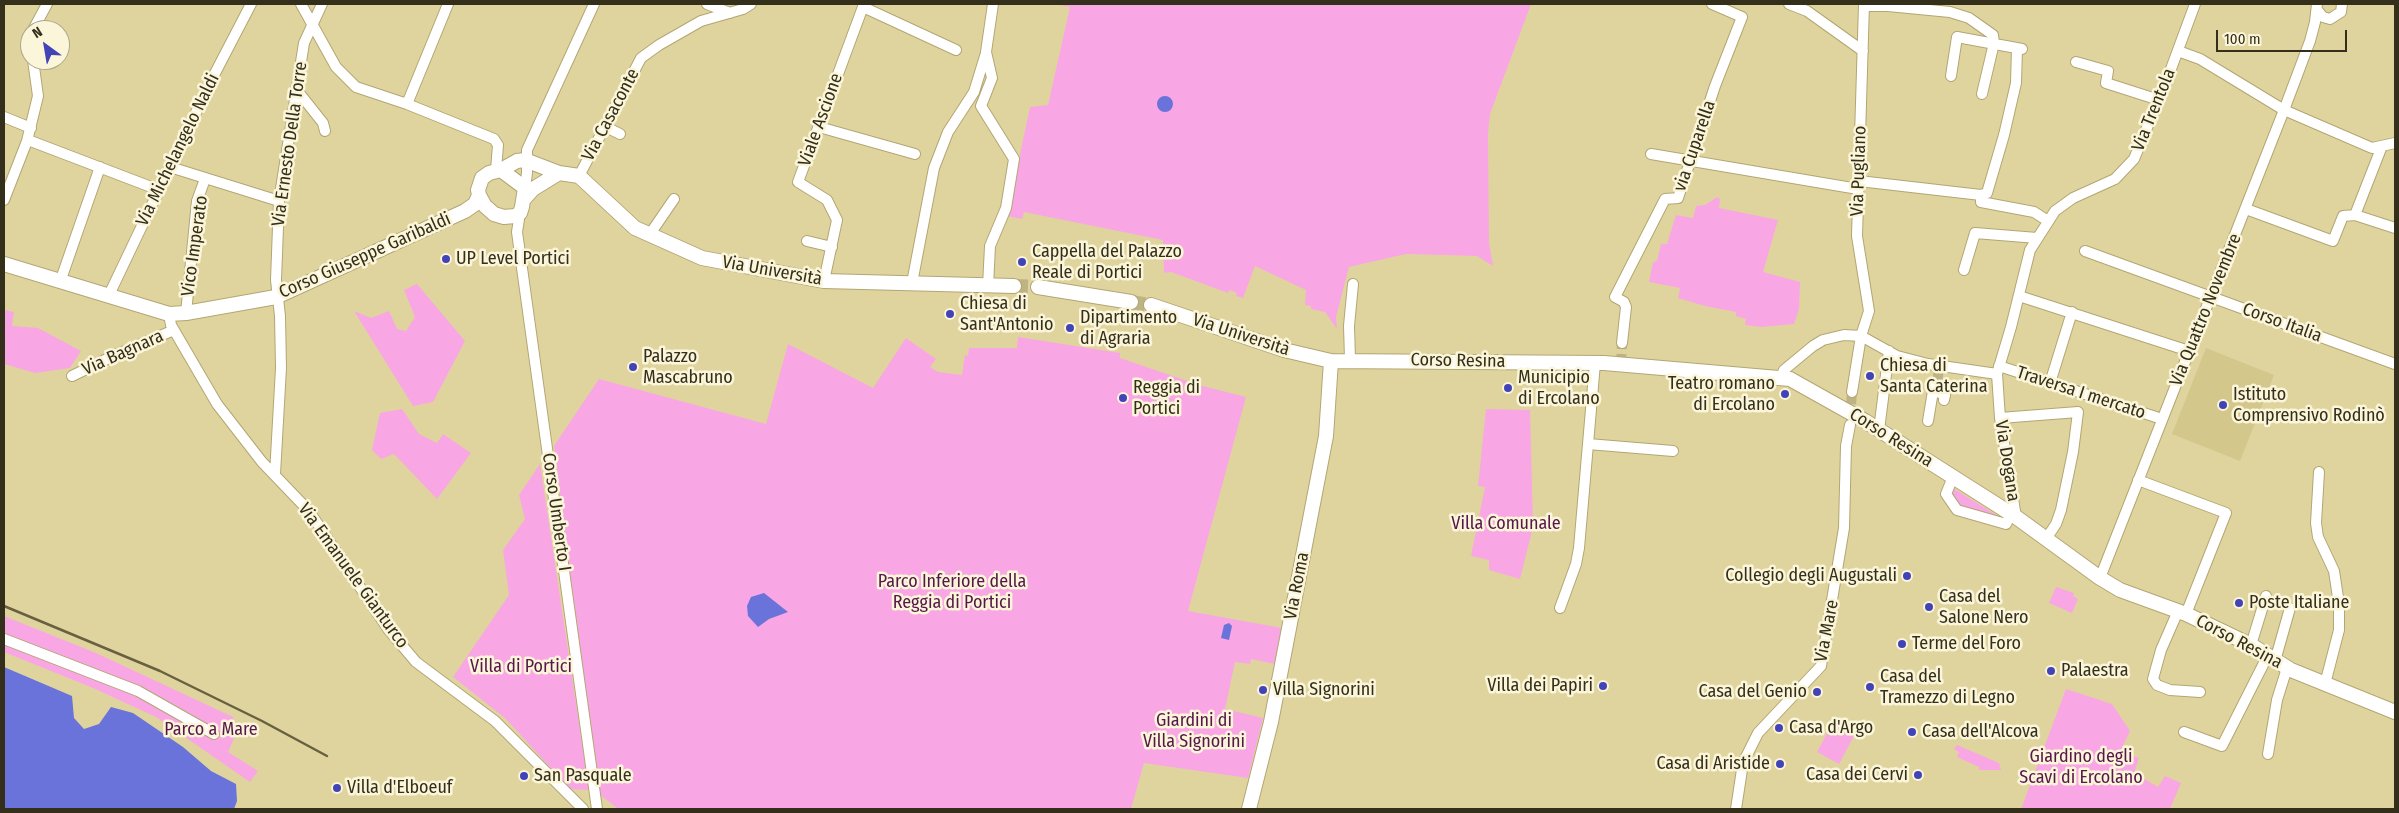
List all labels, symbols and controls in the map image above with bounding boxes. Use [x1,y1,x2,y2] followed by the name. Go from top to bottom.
[20,20,70,70] north arrow
[2219,20,2350,52] scale bar
[29,23,45,42] text: N
[2224,30,2261,48] text: 100 m
[268,60,312,228] street label: Via Ernesto Della Torre
[578,65,644,165] street label: Via Casaconte
[2128,65,2180,155] street label: Via Trentola
[132,70,224,230] street label: Via Michelangelo Naldi
[794,71,848,169] street label: Viale Ascione
[1669,98,1721,194] street label: via Cuparella
[1847,125,1871,217] street label: Via Pugliano
[177,194,213,298] street label: Vico Imperato
[276,208,454,304] street label: Corso Giuseppe Garibaldi
[2165,230,2247,390] street label: Via Quattro Novembre
[1032,241,1182,284] place label: Cappella del Palazzo Reale di Portici
[456,248,570,270] place label: UP Level Portici
[720,252,824,290] street label: Via Università
[440,253,452,265] marker: UP Level Portici
[1016,256,1028,268] marker: Cappella del Palazzo Reale di Portici
[960,293,1053,336] place label: Chiesa di Sant'Antonio
[2239,299,2325,347] street label: Corso Italia
[1080,307,1177,350] place label: Dipartimento di Agraria
[944,308,956,320] marker: Chiesa di Sant'Antonio
[1190,309,1292,361] street label: Via Università
[1064,322,1076,334] marker: Dipartimento di Agraria
[79,326,167,380] street label: Via Bagnara
[643,346,733,388] place label: Palazzo Mascabruno
[1411,349,1505,373] street label: Corso Resina
[1880,355,1987,398] place label: Chiesa di Santa Caterina
[627,361,639,373] marker: Palazzo Mascabruno
[2014,362,2148,424] street label: Traversa I mercato
[1518,367,1600,409] place label: Municipio di Ercolano
[1864,370,1876,382] marker: Chiesa di Santa Caterina
[1668,373,1775,416] place label: Teatro romano di Ercolano
[1133,377,1200,419] place label: Reggia di Portici
[1502,382,1514,394] marker: Municipio di Ercolano
[2233,384,2385,426] place label: Istituto Comprensivo Rodinò
[1779,388,1791,400] marker: Teatro romano di Ercolano
[1117,392,1129,404] marker: Reggia di Portici
[2217,399,2229,411] marker: Istituto Comprensivo Rodinò
[1845,404,1937,472] street label: Corso Resina
[1990,419,2024,503] street label: Via Dogana
[537,452,575,572] street label: Corso Umberto I
[293,499,413,653] street label: Via Emanuele Gianturco
[1451,513,1561,535] park label: Villa Comunale
[1280,550,1314,622] street label: Via Roma
[1725,565,1897,587] place label: Collegio degli Augustali
[1901,570,1913,582] marker: Collegio degli Augustali
[878,571,1026,614] park label: Parco Inferiore della Reggia di Portici
[1939,586,2028,628] place label: Casa del Salone Nero
[2249,592,2349,614] place label: Poste Italiane
[2233,597,2245,609] marker: Poste Italiane
[1810,598,1844,664] street label: Via Mare
[1923,601,1935,613] marker: Casa del Salone Nero
[2192,610,2286,674] street label: Corso Resina
[1912,633,2021,655] place label: Terme del Foro
[1896,638,1908,650] marker: Terme del Foro
[470,656,572,678] park label: Villa di Portici
[2061,660,2129,682] place label: Palaestra
[2045,665,2057,677] marker: Palaestra
[1880,666,2015,709] place label: Casa del Tramezzo di Legno
[1487,675,1593,697] place label: Villa dei Papiri
[1273,679,1375,701] place label: Villa Signorini
[1597,680,1609,692] marker: Villa dei Papiri
[1699,681,1807,703] place label: Casa del Genio
[1864,681,1876,693] marker: Casa del Tramezzo di Legno
[1257,684,1269,696] marker: Villa Signorini
[1811,686,1823,698] marker: Casa del Genio
[1143,710,1245,752] park label: Giardini di Villa Signorini
[1789,717,1873,739] place label: Casa d'Argo
[164,719,258,741] park label: Parco a Mare
[1922,721,2039,743] place label: Casa dell'Alcova
[1773,722,1785,734] marker: Casa d'Argo
[1906,726,1918,738] marker: Casa dell'Alcova
[2019,746,2143,789] park label: Giardino degli Scavi di Ercolano
[1656,753,1770,775] place label: Casa di Aristide
[1774,758,1786,770] marker: Casa di Aristide
[1806,764,1908,786] place label: Casa dei Cervi
[534,765,632,787] place label: San Pasquale
[1912,769,1924,781] marker: Casa dei Cervi
[518,770,530,782] marker: San Pasquale
[347,777,452,799] place label: Villa d'Elboeuf
[331,782,343,794] marker: Villa d'Elboeuf

